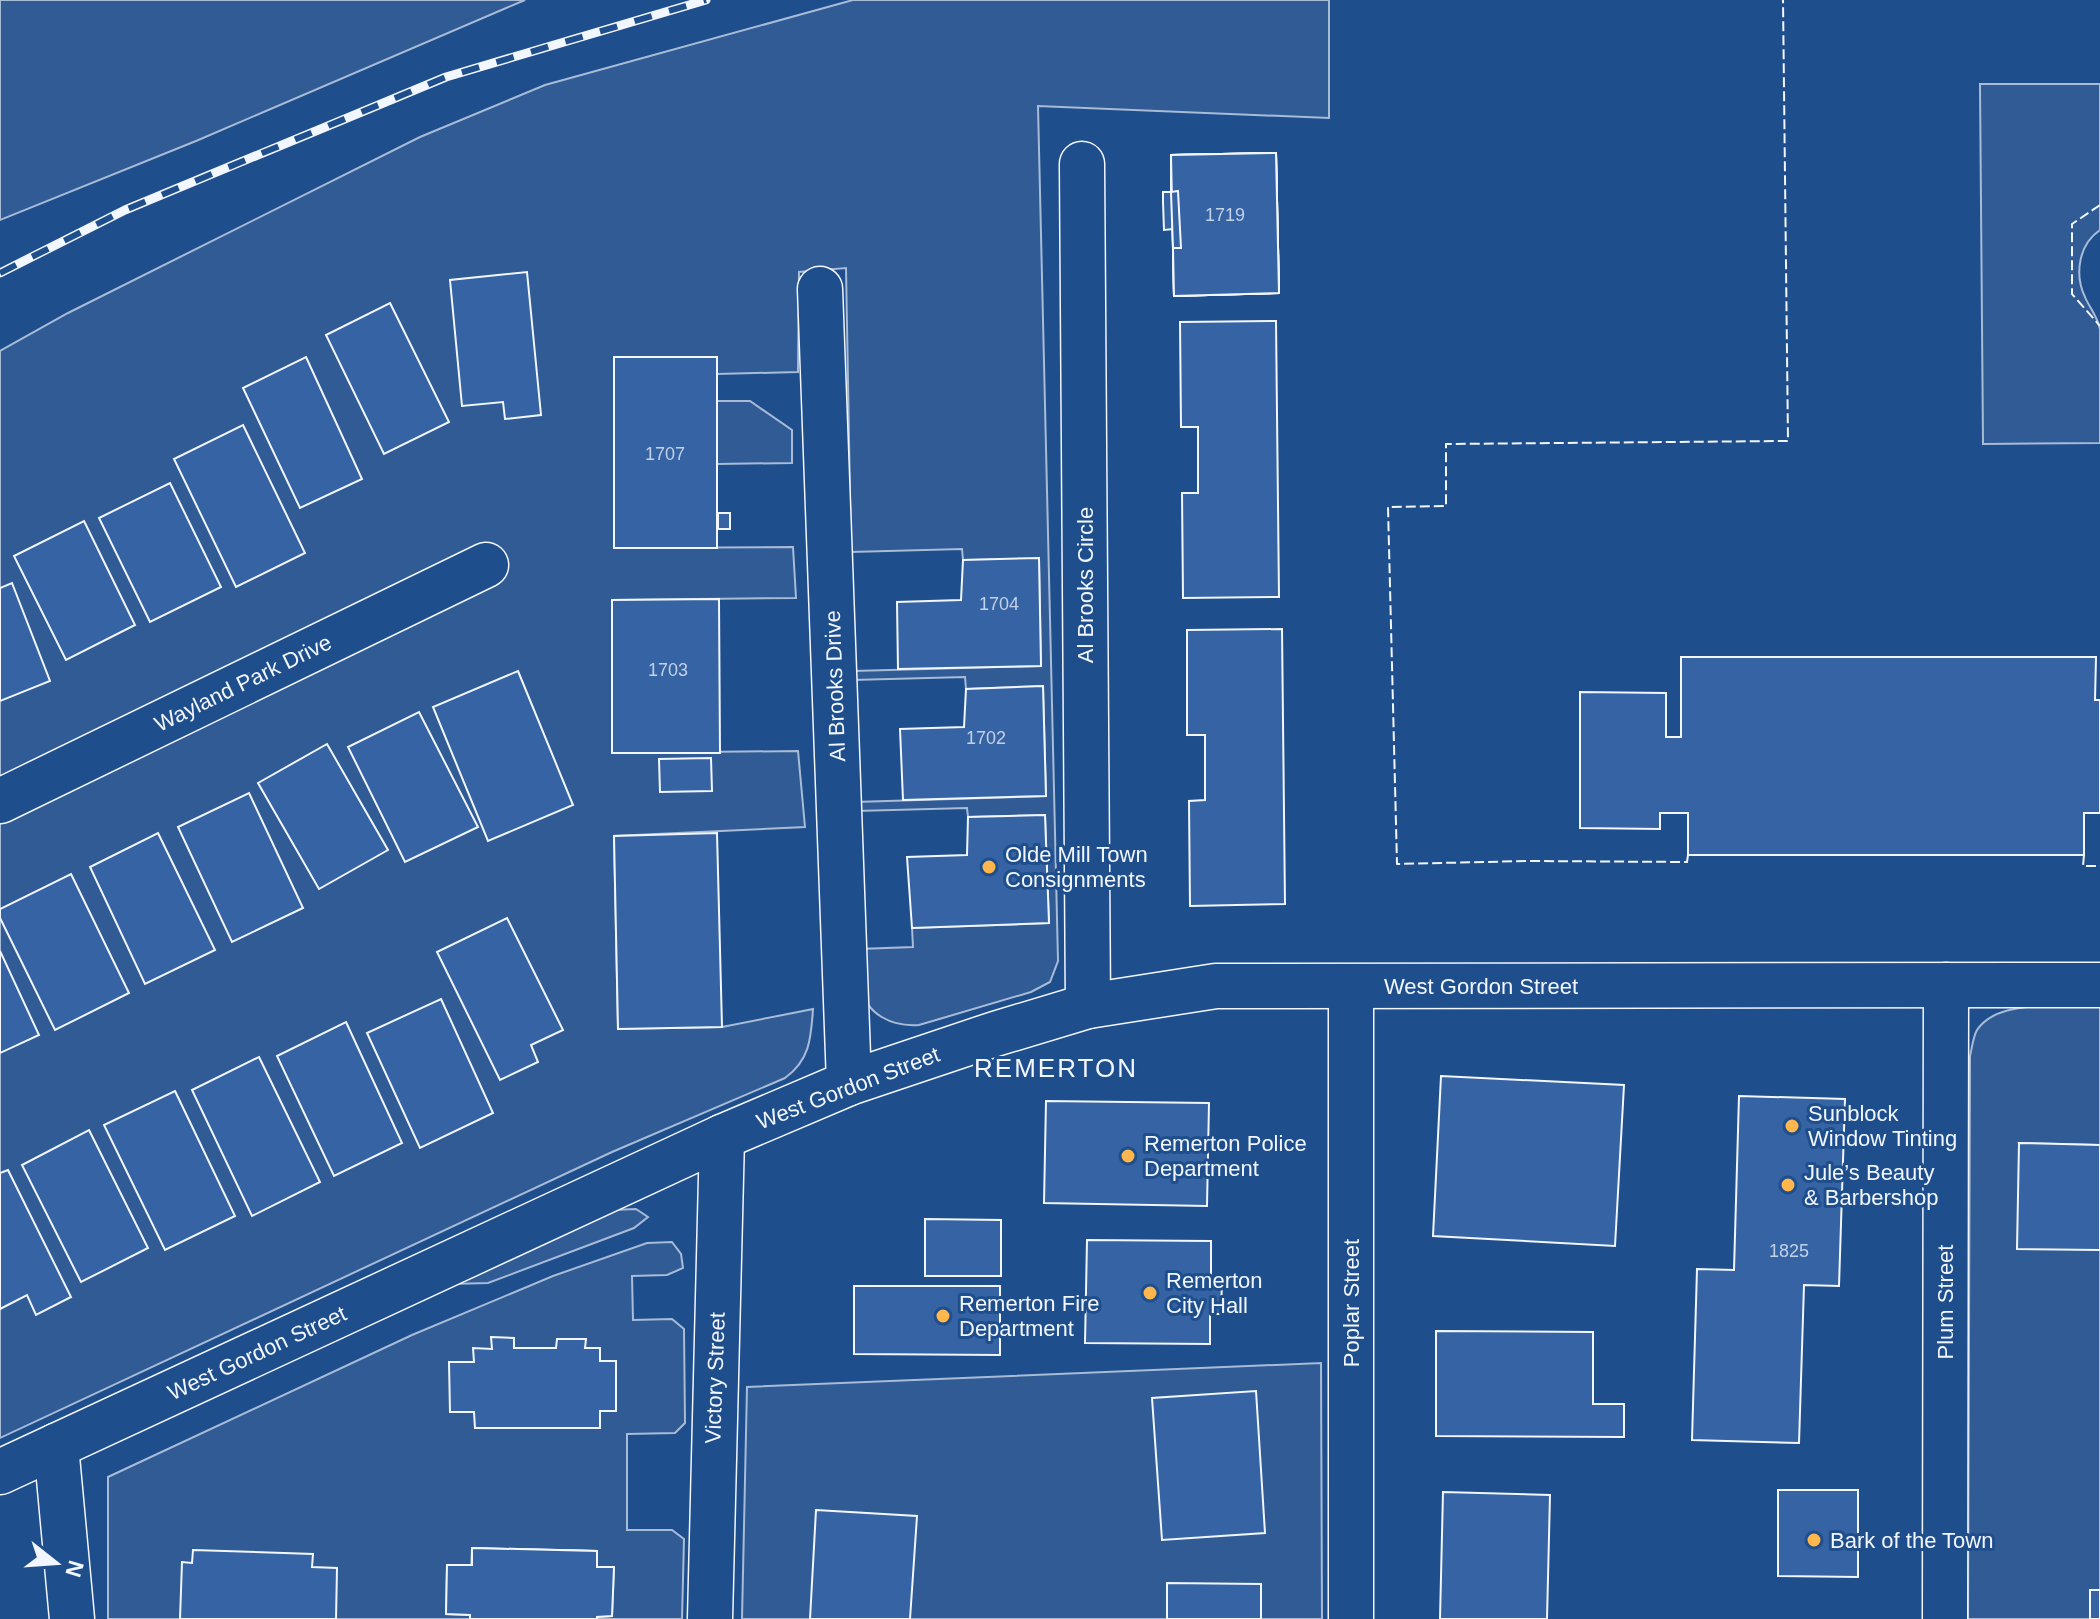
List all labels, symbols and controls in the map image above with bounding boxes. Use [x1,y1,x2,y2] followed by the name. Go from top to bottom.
[1205,205,1245,225] house number: 1719
[645,444,685,464] house number: 1707
[1073,507,1098,663] street label: Al Brooks Circle
[979,594,1019,614] house number: 1704
[820,610,850,762] street label: Al Brooks Drive
[151,629,335,737] street label: Wayland Park Drive
[648,660,688,680] house number: 1703
[966,728,1006,748] house number: 1702
[1005,842,1148,892] place label: Olde Mill Town Consignments
[980,858,998,876] marker: Olde Mill Town Consignments
[1384,974,1578,999] street label: West Gordon Street
[753,1042,943,1134] street label: West Gordon Street
[974,1053,1138,1083] district label: REMERTON
[1808,1101,1957,1151] place label: Sunblock Window Tinting
[1783,1117,1801,1135] marker: Sunblock Window Tinting
[1144,1131,1307,1181] place label: Remerton Police Department
[1119,1147,1137,1165] marker: Remerton Police Department
[1804,1160,1939,1210] place label: Jule’s Beauty & Barbershop
[1779,1176,1797,1194] marker: Jule’s Beauty & Barbershop
[1339,1239,1364,1367] street label: Poplar Street
[1769,1241,1809,1261] house number: 1825
[1933,1245,1958,1359] street label: Plum Street
[1166,1268,1263,1318] place label: Remerton City Hall
[1141,1284,1159,1302] marker: Remerton City Hall
[959,1291,1100,1341] place label: Remerton Fire Department
[164,1301,350,1405] street label: West Gordon Street
[934,1307,952,1325] marker: Remerton Fire Department
[700,1312,730,1444] street label: Victory Street
[16,1523,96,1603] north arrow
[1830,1528,1993,1553] place label: Bark of the Town
[1805,1531,1823,1549] marker: Bark of the Town
[60,1557,89,1580] text: N

